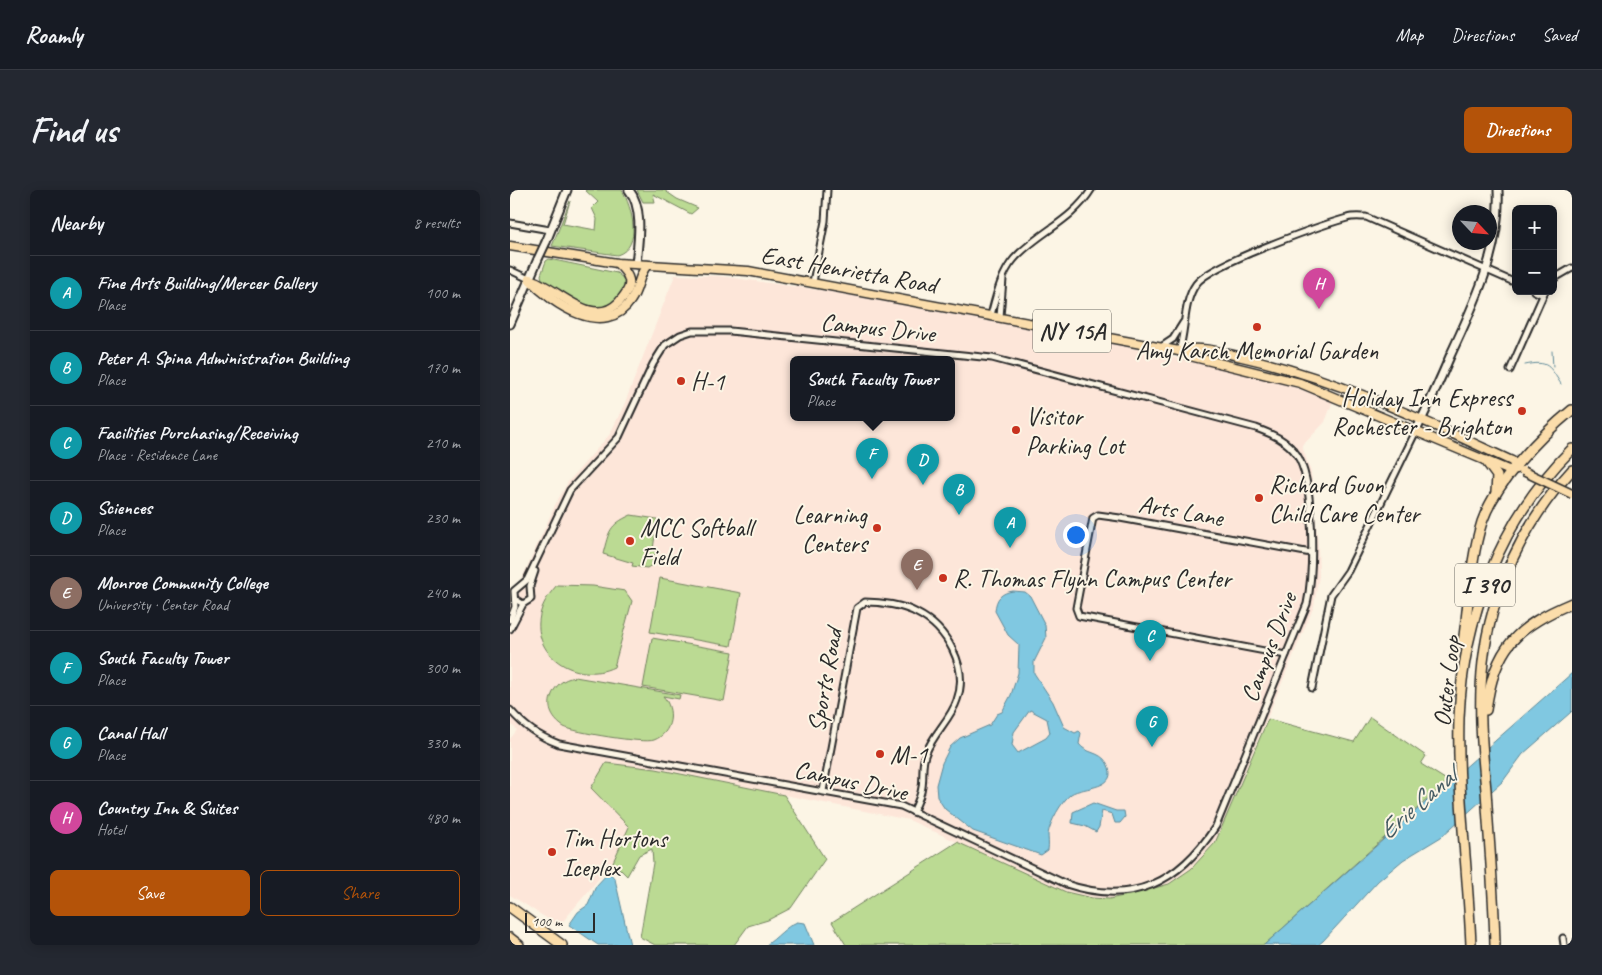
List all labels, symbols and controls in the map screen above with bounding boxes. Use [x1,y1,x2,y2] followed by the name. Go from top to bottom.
[25,20,82,50] text: Roamly
[1396,24,1423,46] text: Map
[1451,24,1514,46] text: Directions
[1542,24,1577,46] text: Saved
[1464,107,1572,153] button: Directions
[30,108,117,153] text: Find us
[1452,205,1497,250] north arrow
[1512,205,1557,295] map controls
[1512,205,1557,250] button: +
[50,210,103,236] text: Nearby
[413,213,460,233] text: 8 results
[759,239,943,302] street label: East Henrietta Road
[1512,250,1557,295] button: −
[1303,268,1335,309] pin: H
[97,271,316,295] text: Fine Arts Building/Mercer Gallery
[62,283,70,303] text: A
[426,283,460,303] text: 100 m
[97,295,125,315] text: Place
[819,306,939,350] street label: Campus Drive
[1033,310,1111,352] road number: NY 15A
[1251,321,1263,333] marker: Amy Karch Memorial Garden
[1136,335,1379,367] place label: Amy Karch Memorial Garden
[97,346,349,370] text: Peter A. Spina Administration Building
[790,356,955,421] popup
[62,358,70,378] text: B
[426,358,460,378] text: 170 m
[691,366,726,398] place label: H-1
[807,367,938,391] text: South Faculty Tower
[97,370,125,390] text: Place
[675,375,687,387] marker: H-1
[1332,382,1514,443] place label: Holiday Inn Express Rochester - Brighton
[807,391,835,411] text: Place
[1026,401,1127,462] place label: Visitor Parking Lot
[1516,405,1528,417] marker: Holiday Inn Express Rochester - Brighton
[97,421,298,445] text: Facilities Purchasing/Receiving
[1010,424,1022,436] marker: Visitor Parking Lot
[62,433,70,453] text: C
[426,433,460,453] text: 210 m
[856,438,888,479] pin: F
[907,444,939,485] pin: D
[97,445,217,465] text: Place · Residence Lane
[1269,469,1422,530] place label: Richard Guon Child Care Center
[943,474,975,515] pin: B
[1136,488,1227,534] street label: Arts Lane
[1253,492,1265,504] marker: Richard Guon Child Care Center
[97,496,152,520] text: Sciences
[793,499,869,560] place label: Learning Centers
[994,507,1026,548] pin: A
[61,508,71,528] text: D
[426,508,460,528] text: 230 m
[640,512,758,573] place label: MCC Softball Field
[97,520,125,540] text: Place
[871,522,883,534] marker: Learning Centers
[1063,522,1089,548] your location
[624,535,636,547] marker: MCC Softball Field
[901,549,933,590] pin: E
[953,563,1234,595] place label: R. Thomas Flynn Campus Center
[1455,564,1515,606] road number: I 390
[97,571,268,595] text: Monroe Community College
[937,572,949,584] marker: R. Thomas Flynn Campus Center
[62,583,70,603] text: E
[426,583,460,603] text: 240 m
[1233,586,1305,707] street label: Campus Drive
[97,595,229,615] text: University · Center Road
[1134,620,1166,661] pin: C
[800,622,851,734] street label: Sports Road
[1426,633,1469,728] street label: Outer Loop
[97,646,229,670] text: South Faculty Tower
[62,658,70,678] text: F
[426,658,460,678] text: 300 m
[97,670,125,690] text: Place
[1136,706,1168,747] pin: G
[97,721,165,745] text: Canal Hall
[62,733,70,753] text: G
[426,733,460,753] text: 330 m
[890,739,929,771] place label: M-1
[97,745,125,765] text: Place
[874,748,886,760] marker: M-1
[791,753,912,809] street label: Campus Drive
[1371,755,1470,846] water label: Erie Canal
[97,796,237,820] text: Country Inn & Suites
[61,808,71,828] text: H
[426,808,460,828] text: 480 m
[97,820,125,840] text: Hotel
[562,823,669,884] place label: Tim Hortons Iceplex
[546,846,558,858] marker: Tim Hortons Iceplex
[50,870,250,916] button: Save
[260,870,460,916] button: Share
[525,910,595,933] scale bar
[532,913,562,930] text: 100 m

